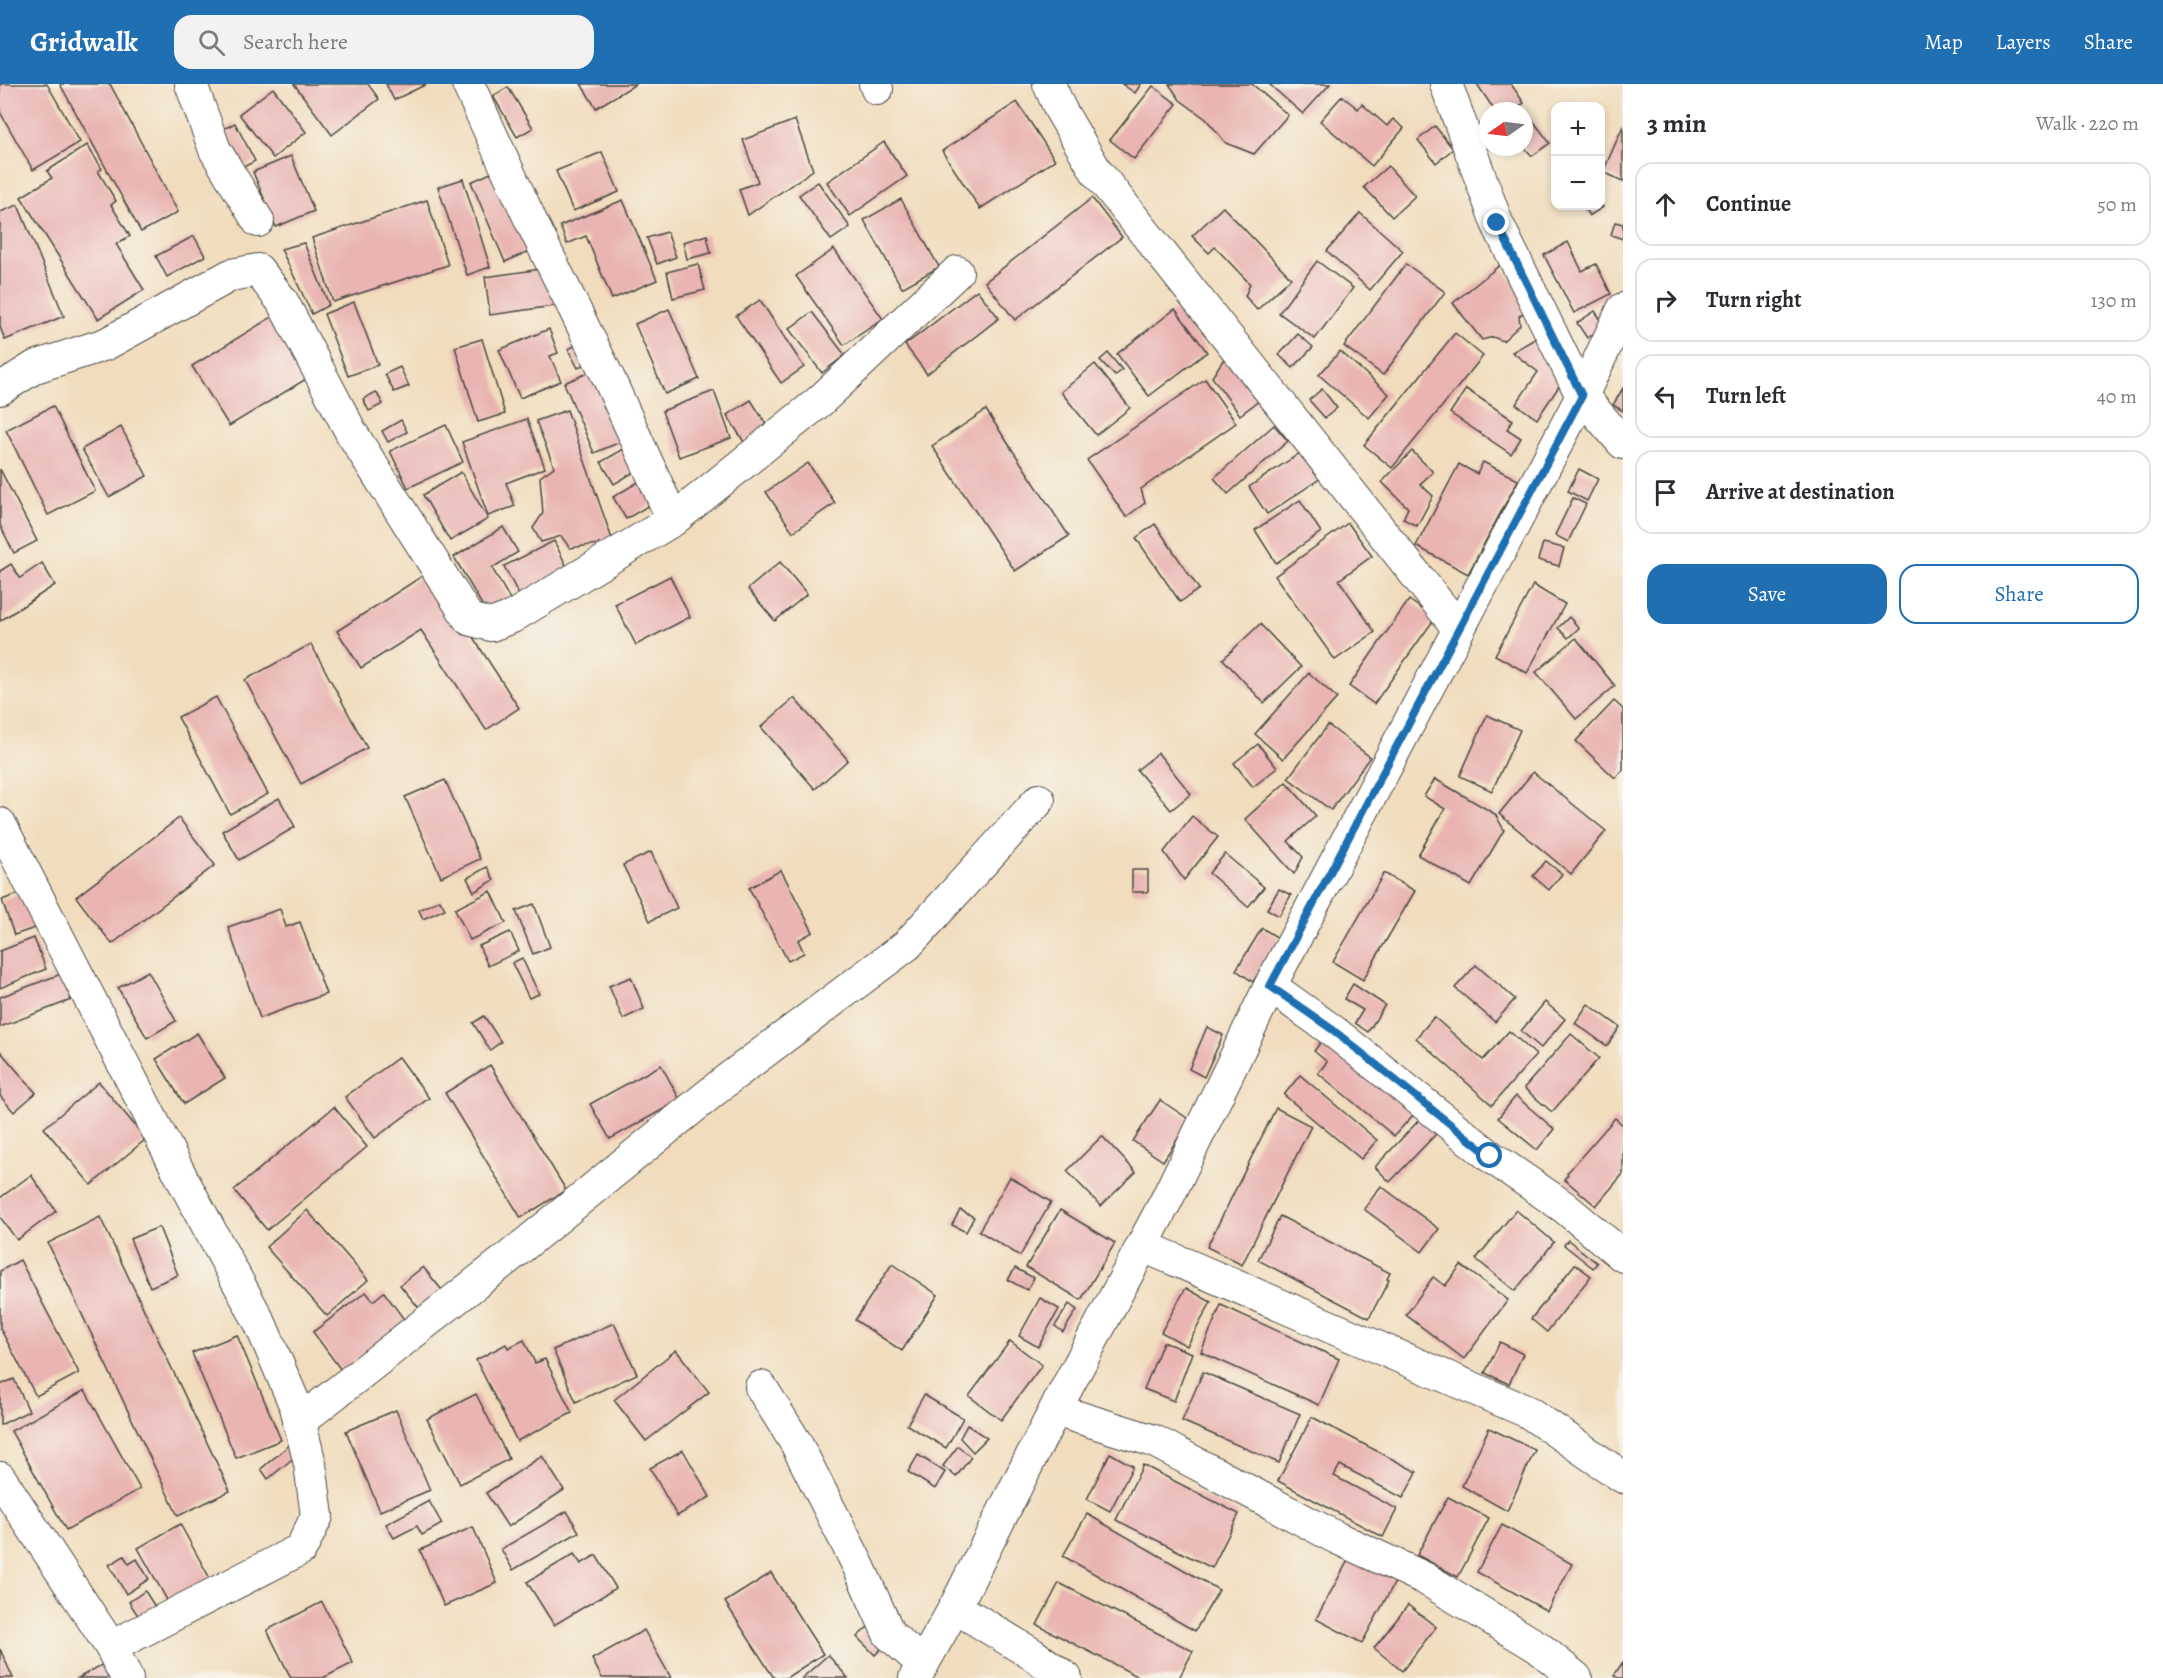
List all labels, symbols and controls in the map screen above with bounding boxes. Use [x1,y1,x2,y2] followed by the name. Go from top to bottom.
[174,15,594,69] search box
[30,23,138,61] text: Gridwalk
[195,26,228,59] icon: search
[243,27,348,57] text: Search here
[1924,28,1963,56] text: Map
[1996,28,2051,56] text: Layers
[2084,28,2133,56] text: Share
[1479,102,1533,156] north arrow
[1551,102,1605,210] map controls
[1551,102,1605,156] button: +
[1647,106,1707,141] text: 3 min
[2036,110,2139,137] text: Walk · 220 m
[1551,156,1605,210] button: −
[1649,188,1682,221] icon: ahead
[1706,189,1791,219] text: Continue
[2097,191,2137,218] text: 50 m
[1483,209,1509,235] route end
[1649,284,1682,317] icon: right
[1706,285,1802,315] text: Turn right
[2091,287,2137,314] text: 130 m
[1649,380,1682,413] icon: left
[1706,381,1786,411] text: Turn left
[2097,383,2137,410] text: 40 m
[1649,476,1682,509] icon: arrive
[1706,477,1895,507] text: Arrive at destination
[1647,564,1887,624] button: Save
[1899,564,2139,624] button: Share
[1476,1142,1502,1168] route start

